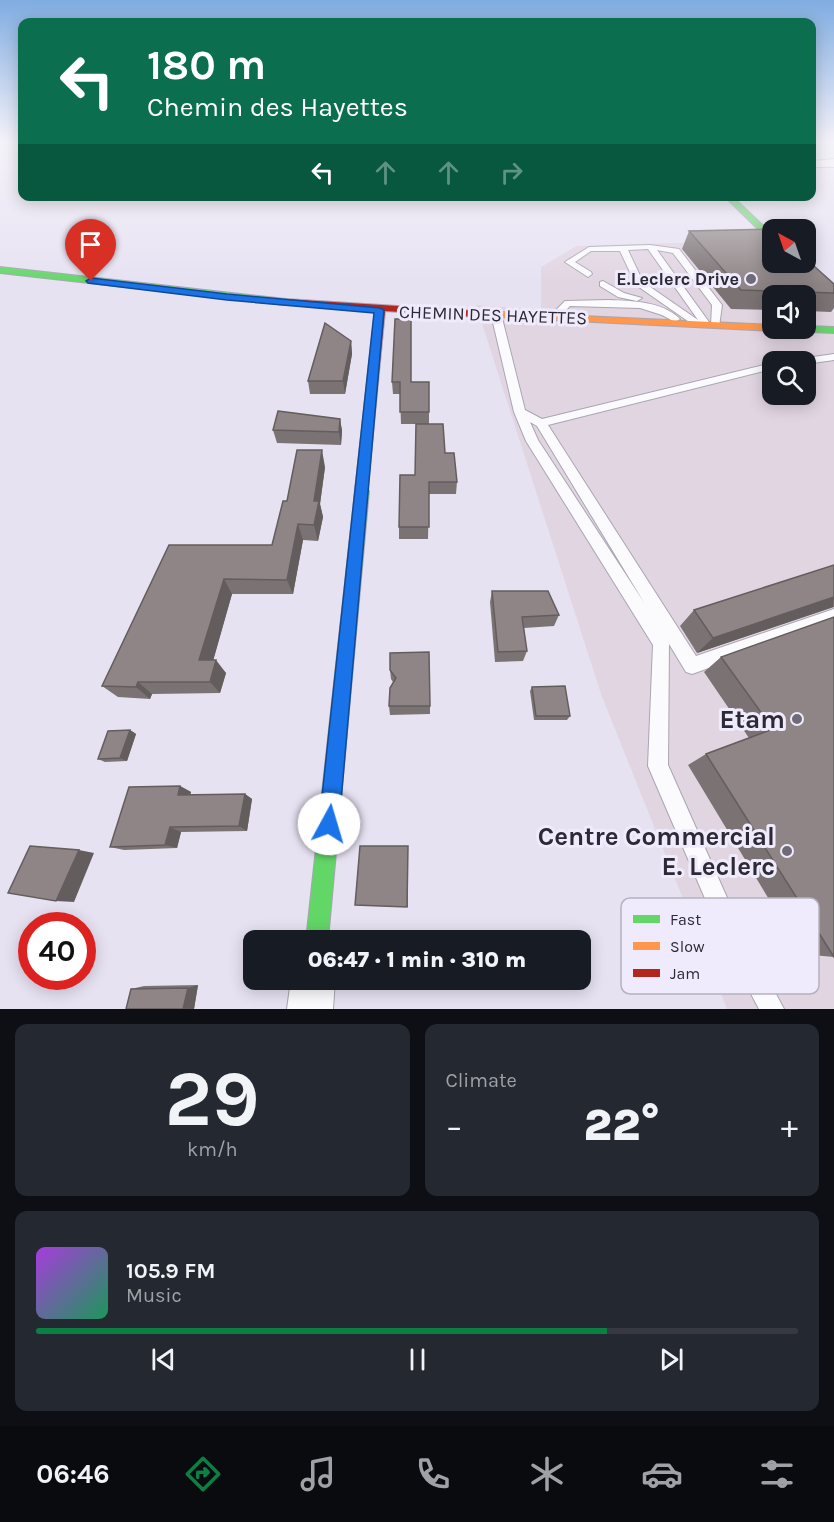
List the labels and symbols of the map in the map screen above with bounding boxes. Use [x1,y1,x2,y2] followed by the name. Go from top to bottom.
[65,219,116,281] pin
[762,219,816,273] north arrow
[616,268,739,290] place label: E.Leclerc Drive
[744,272,758,286] marker: E.Leclerc Drive
[399,301,587,329] street label: CHEMIN DES HAYETTES
[720,704,785,735] place label: Etam
[790,712,804,726] marker: Etam
[297,792,361,856] position arrow
[538,821,775,882] place label: Centre Commercial E. Leclerc
[780,844,794,858] marker: Centre Commercial E. Leclerc
[621,898,819,994] legend
[670,910,701,929] text: Fast
[18,912,96,990] speed limit sign: 40
[670,937,705,956] text: Slow
[670,964,700,983] text: Jam

